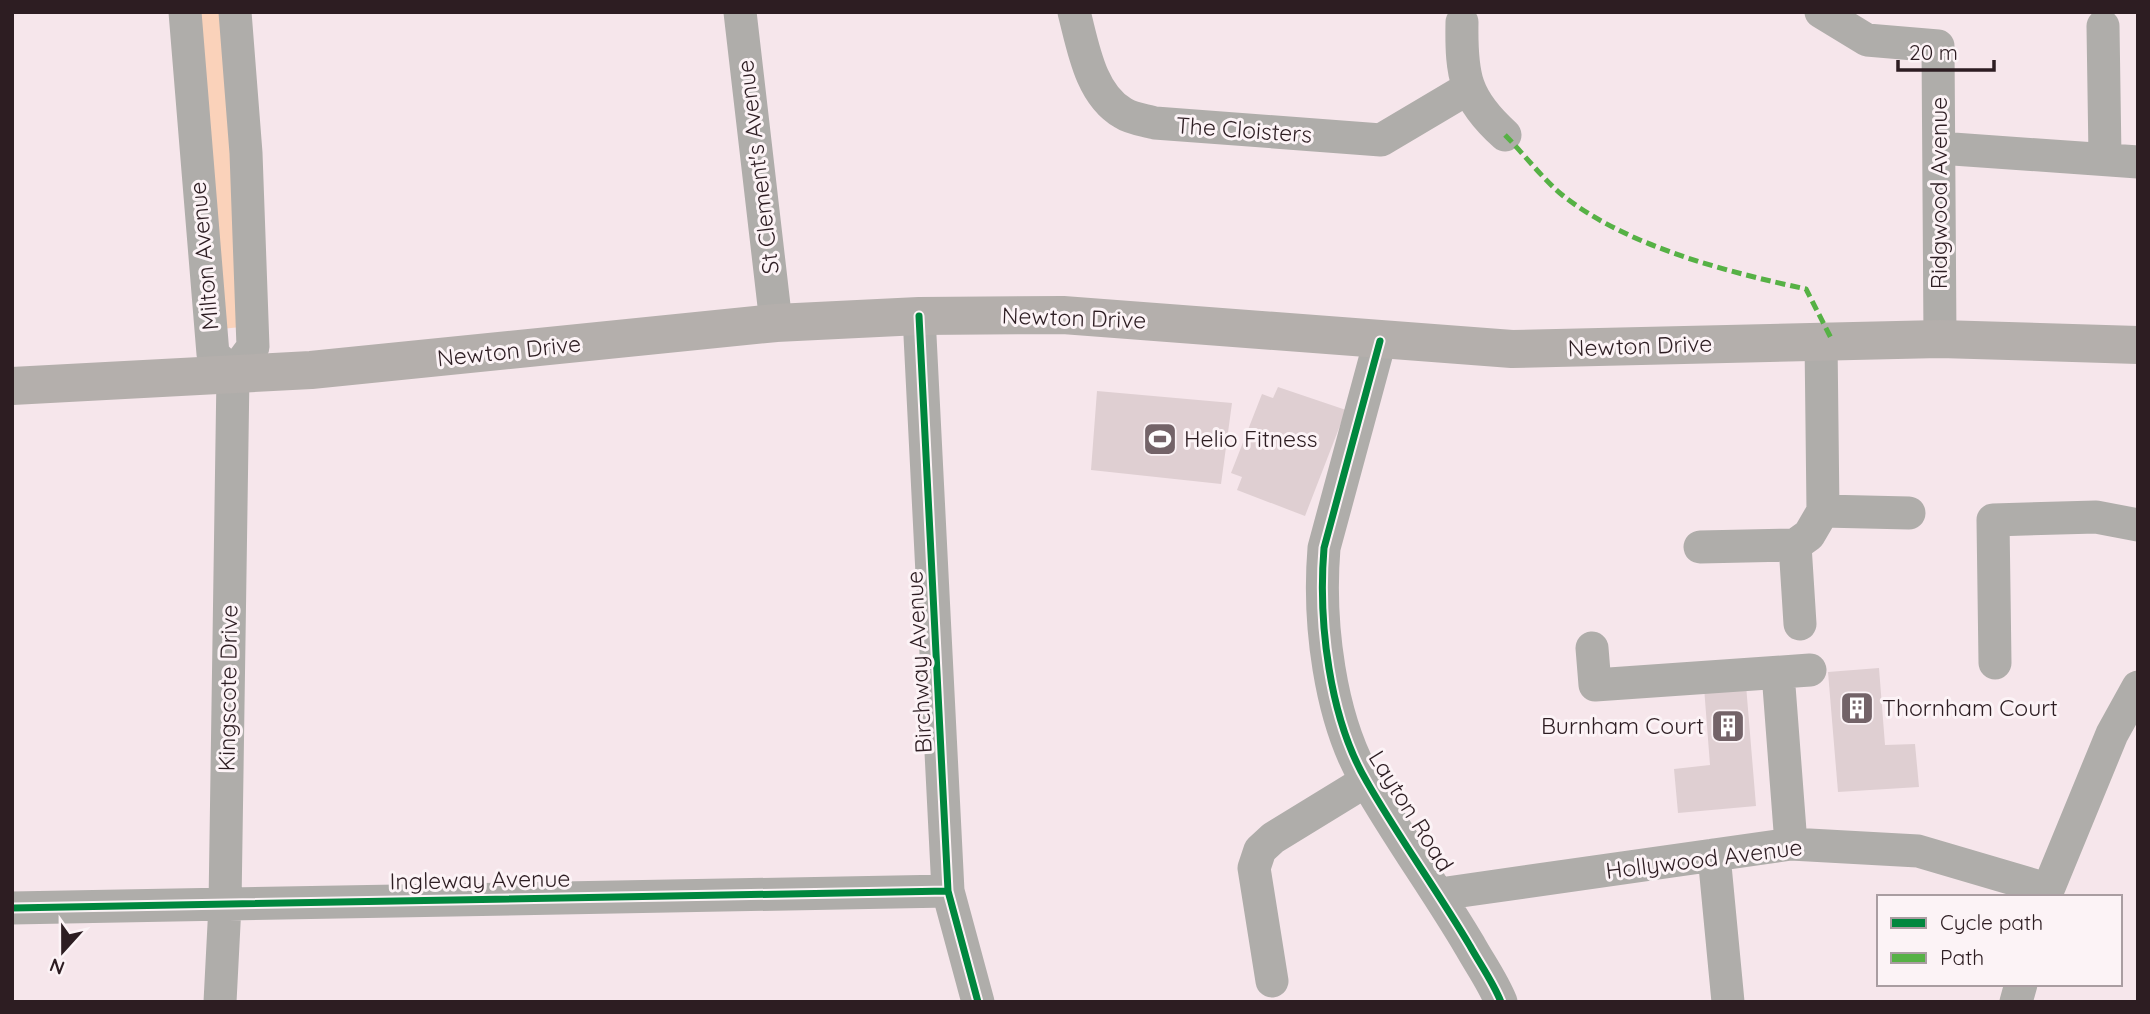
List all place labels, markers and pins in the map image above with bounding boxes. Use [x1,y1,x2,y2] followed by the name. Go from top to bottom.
[1141,420,1179,458] sports icon: Helio Fitness
[1184,424,1318,453] place label: Helio Fitness
[1838,689,1876,727] building icon: Thornham Court
[1882,693,2058,722] place label: Thornham Court
[1709,707,1747,745] building icon: Burnham Court
[1541,711,1704,740] place label: Burnham Court

